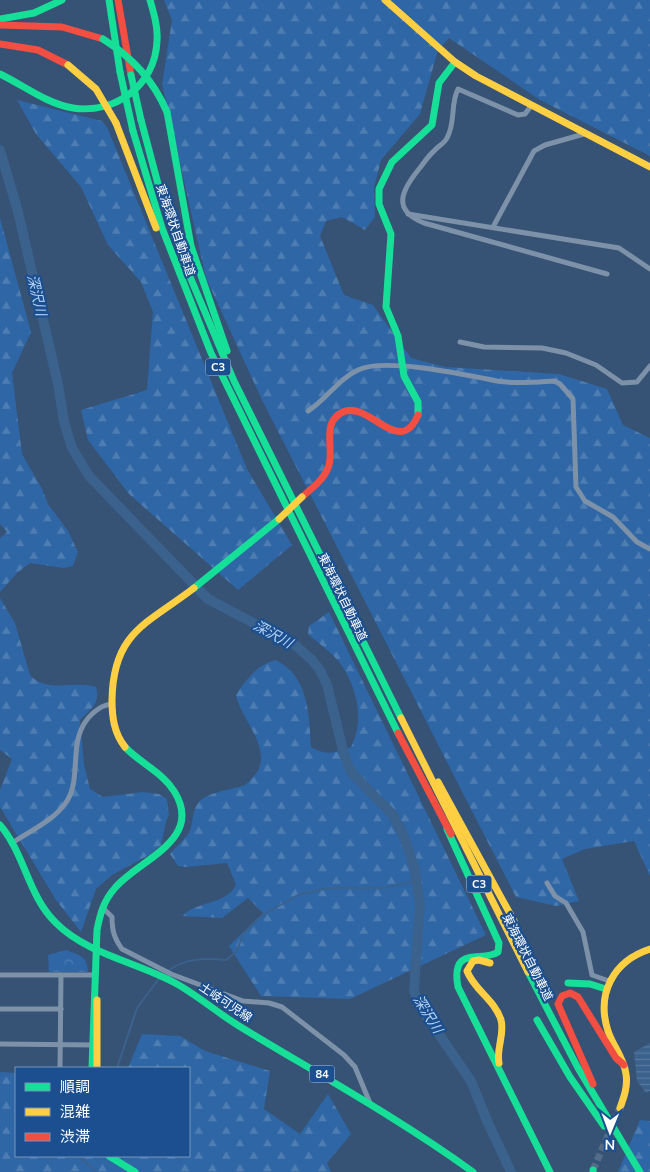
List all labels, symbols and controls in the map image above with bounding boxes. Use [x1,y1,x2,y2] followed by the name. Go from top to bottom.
[153,182,199,278] street label: 東海環状自動車道
[24,273,51,319] water label: 深沢川
[206,358,230,376] road number: C3
[315,551,371,643] street label: 東海環状自動車道
[250,616,297,653] water label: 深沢川
[466,876,492,892] road number: C3
[500,911,556,1003] street label: 東海環状自動車道
[197,979,255,1025] street label: 土岐可児線
[409,991,448,1038] water label: 深沢川
[310,1066,334,1082] road number: 84
[15,1067,190,1157] legend
[60,1077,90,1096] text: 順調
[60,1102,90,1121] text: 混雑
[585,1107,635,1157] north arrow
[60,1127,90,1146] text: 渋滞
[604,1136,615,1154] text: N

